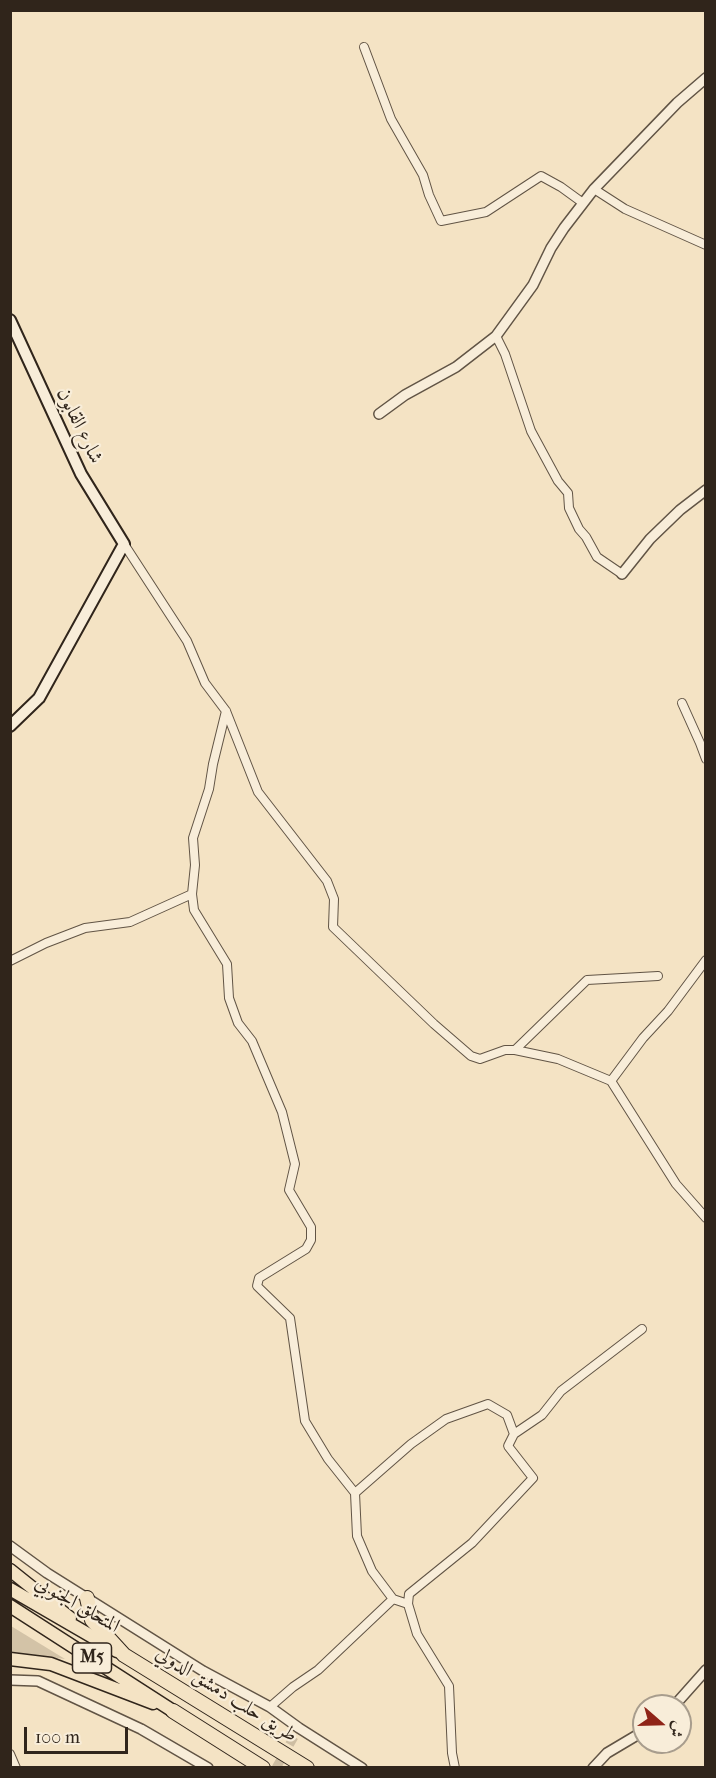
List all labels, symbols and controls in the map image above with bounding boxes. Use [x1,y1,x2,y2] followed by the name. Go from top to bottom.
[50,384,108,468] street label: شارع القابون
[30,1571,124,1639] street label: المتحلق الجنوبي
[151,1642,301,1748] street label: طريق حلب دمشق الدولي
[72,1643,112,1673] road number: M5
[632,1694,692,1754] north arrow
[27,1715,130,1753] scale bar
[666,1719,689,1740] text: ش
[35,1727,80,1748] text: 100 m

